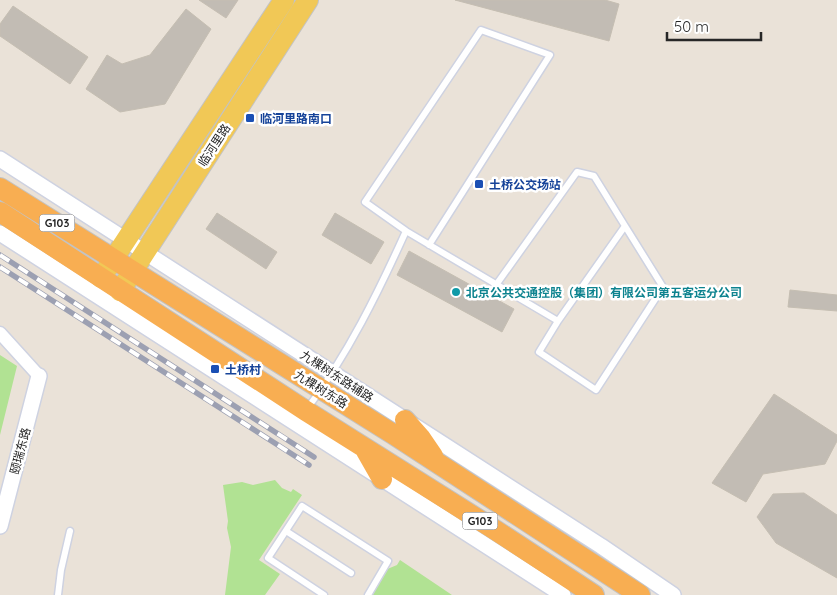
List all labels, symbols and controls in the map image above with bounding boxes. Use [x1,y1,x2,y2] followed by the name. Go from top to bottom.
[667,10,761,42] scale bar
[674,17,709,36] text: 50 m
[260,111,332,126] place label: 临河里路南口
[244,112,256,124] marker: 临河里路南口
[195,121,233,169] street label: 临河里路
[489,177,561,192] place label: 土桥公交场站
[473,178,485,190] marker: 土桥公交场站
[40,214,74,232] road number: G103
[466,285,742,300] place label: 北京公共交通控股（集团）有限公司第五客运分公司
[450,286,462,298] marker: 北京公共交通控股（集团）有限公司第五客运分公司
[298,347,376,405] street label: 九棵树东路辅路
[225,362,261,377] place label: 土桥村
[209,363,221,375] marker: 土桥村
[292,367,350,411] street label: 九棵树东路
[7,426,33,476] street label: 颐瑞东路
[462,512,498,530] road number: G103

